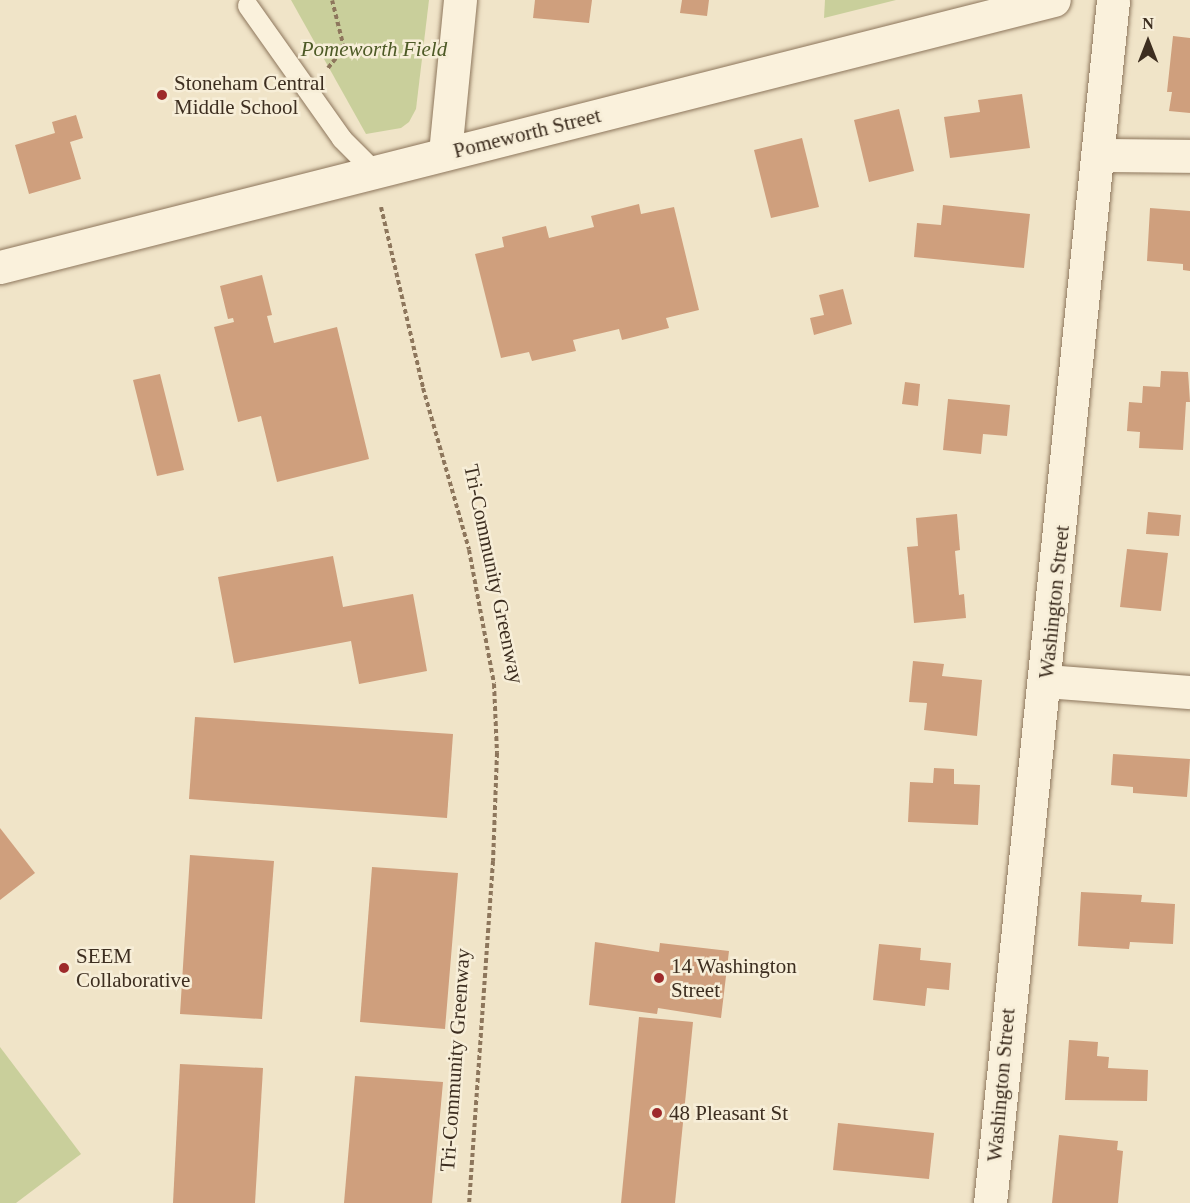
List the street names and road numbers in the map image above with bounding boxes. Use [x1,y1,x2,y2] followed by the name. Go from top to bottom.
[451,103,603,163] street label: Pomeworth Street
[458,462,530,686] street label: Tri-Community Greenway
[1033,524,1075,680] street label: Washington Street
[435,947,475,1173] street label: Tri-Community Greenway
[982,1007,1020,1163] street label: Washington Street

